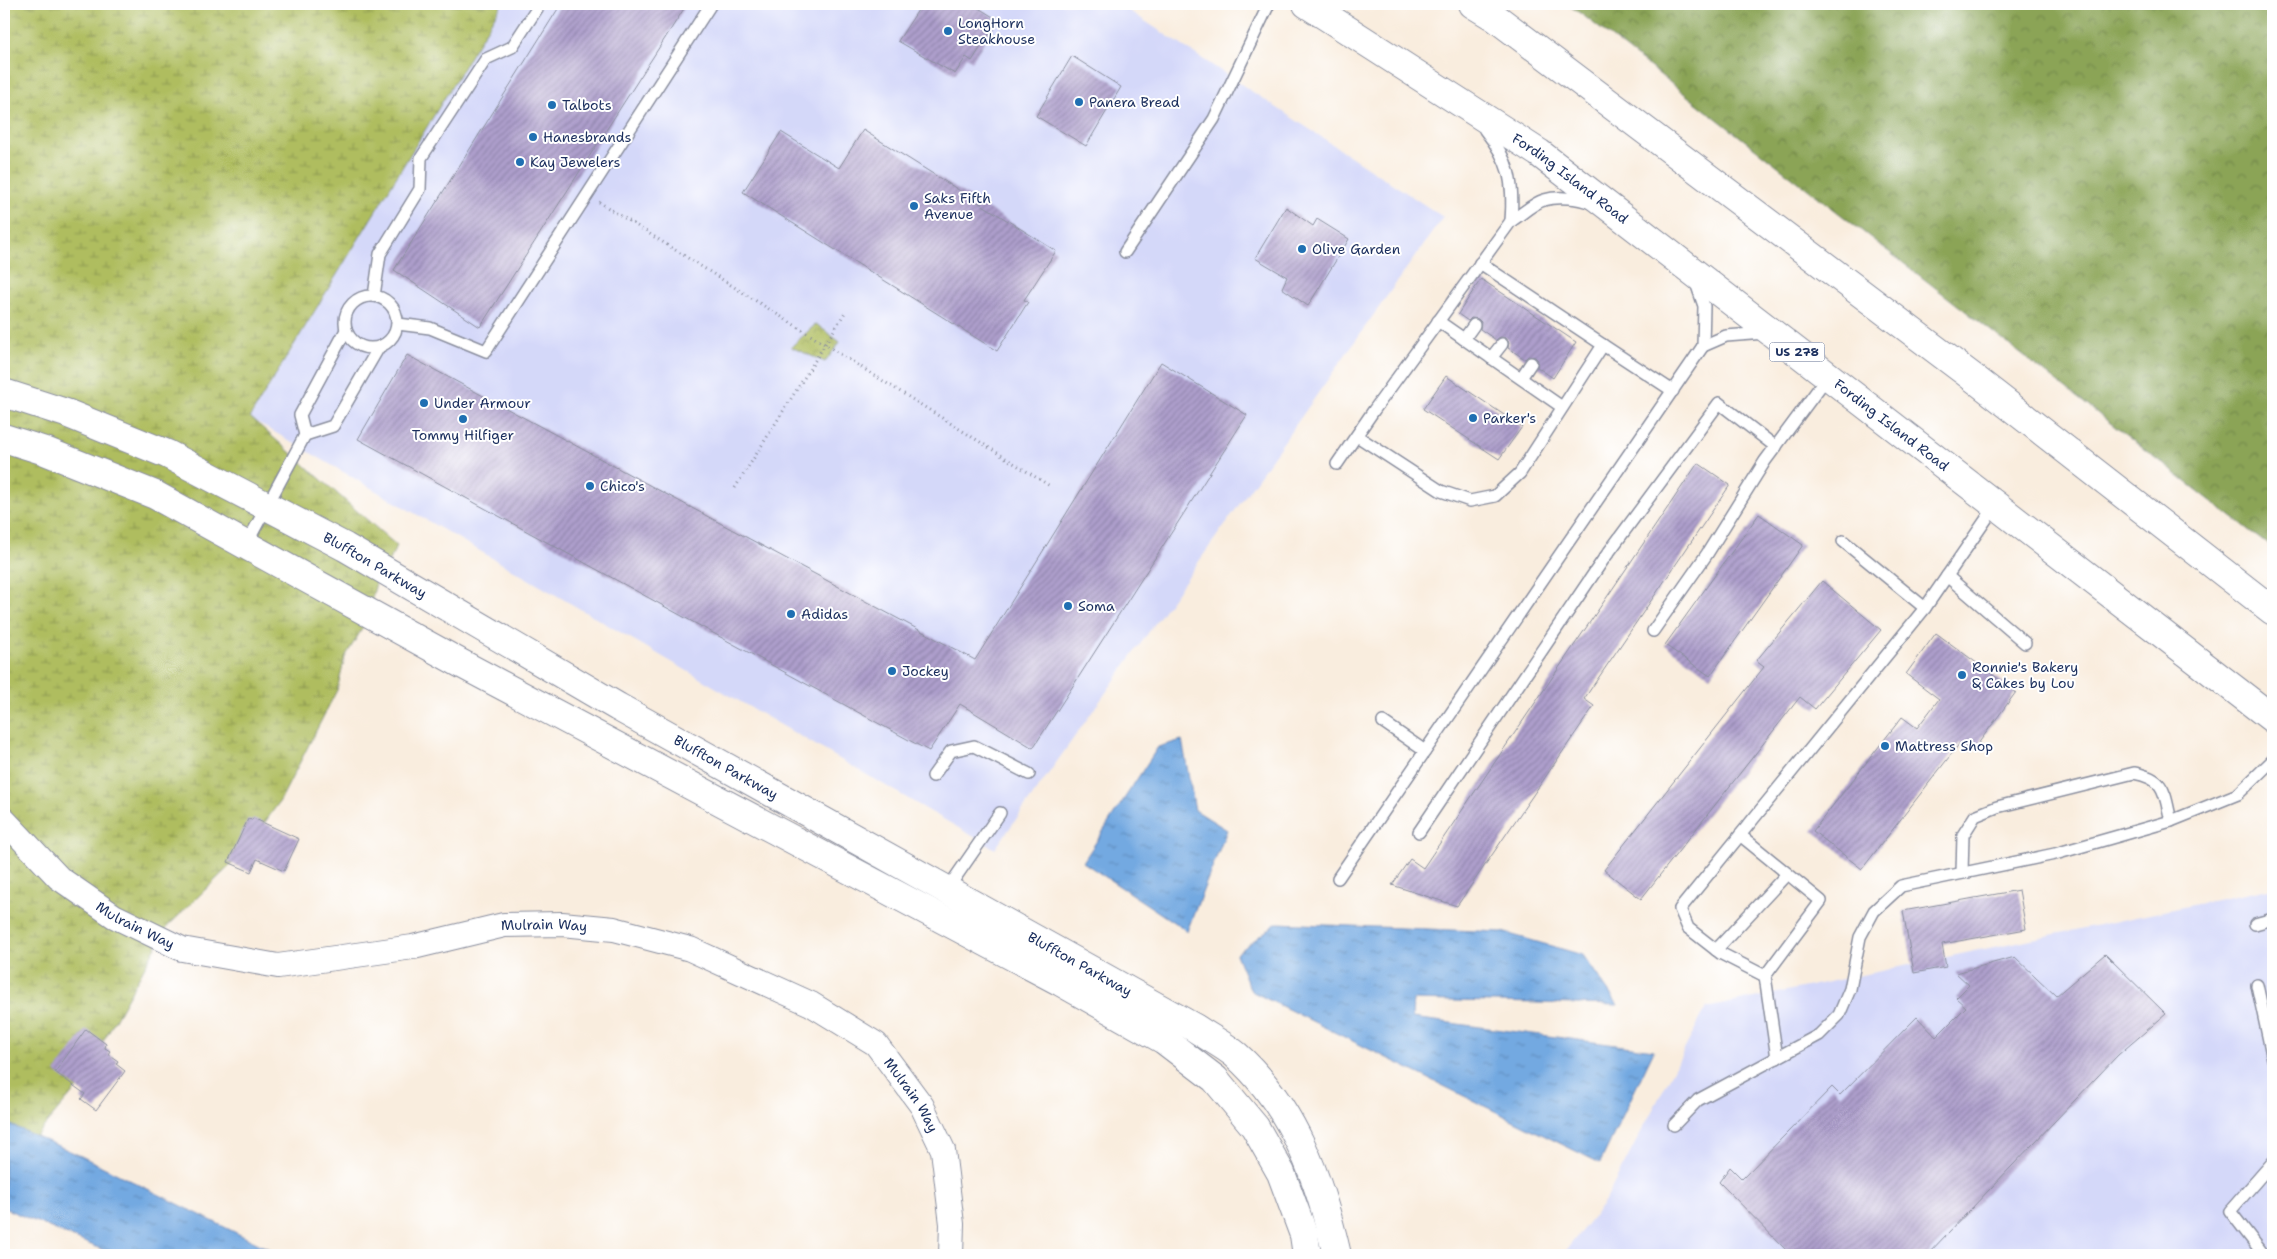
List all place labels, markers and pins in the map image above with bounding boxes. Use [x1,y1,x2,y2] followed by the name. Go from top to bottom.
[958,14,1035,48] place label: LongHorn Steakhouse
[942,25,954,37] marker: LongHorn Steakhouse
[1089,93,1180,111] place label: Panera Bread
[562,96,612,114] place label: Talbots
[1073,96,1085,108] marker: Panera Bread
[546,99,558,111] marker: Talbots
[543,128,632,146] place label: Hanesbrands
[527,131,539,143] marker: Hanesbrands
[530,153,621,171] place label: Kay Jewelers
[514,156,526,168] marker: Kay Jewelers
[924,189,991,223] place label: Saks Fifth Avenue
[908,200,920,212] marker: Saks Fifth Avenue
[1312,240,1401,258] place label: Olive Garden
[1296,243,1308,255] marker: Olive Garden
[434,394,531,412] place label: Under Armour
[418,397,430,409] marker: Under Armour
[1483,409,1536,427] place label: Parker's
[1467,412,1479,424] marker: Parker's
[457,413,469,425] marker: Tommy Hilfiger
[412,426,515,444] place label: Tommy Hilfiger
[600,477,645,495] place label: Chico's
[584,480,596,492] marker: Chico's
[1078,597,1115,615] place label: Soma
[1062,600,1074,612] marker: Soma
[801,605,848,623] place label: Adidas
[785,608,797,620] marker: Adidas
[1972,658,2078,692] place label: Ronnie's Bakery & Cakes by Lou
[902,662,949,680] place label: Jockey
[886,665,898,677] marker: Jockey
[1956,669,1968,681] marker: Ronnie's Bakery & Cakes by Lou
[1895,737,1993,755] place label: Mattress Shop
[1879,740,1891,752] marker: Mattress Shop

